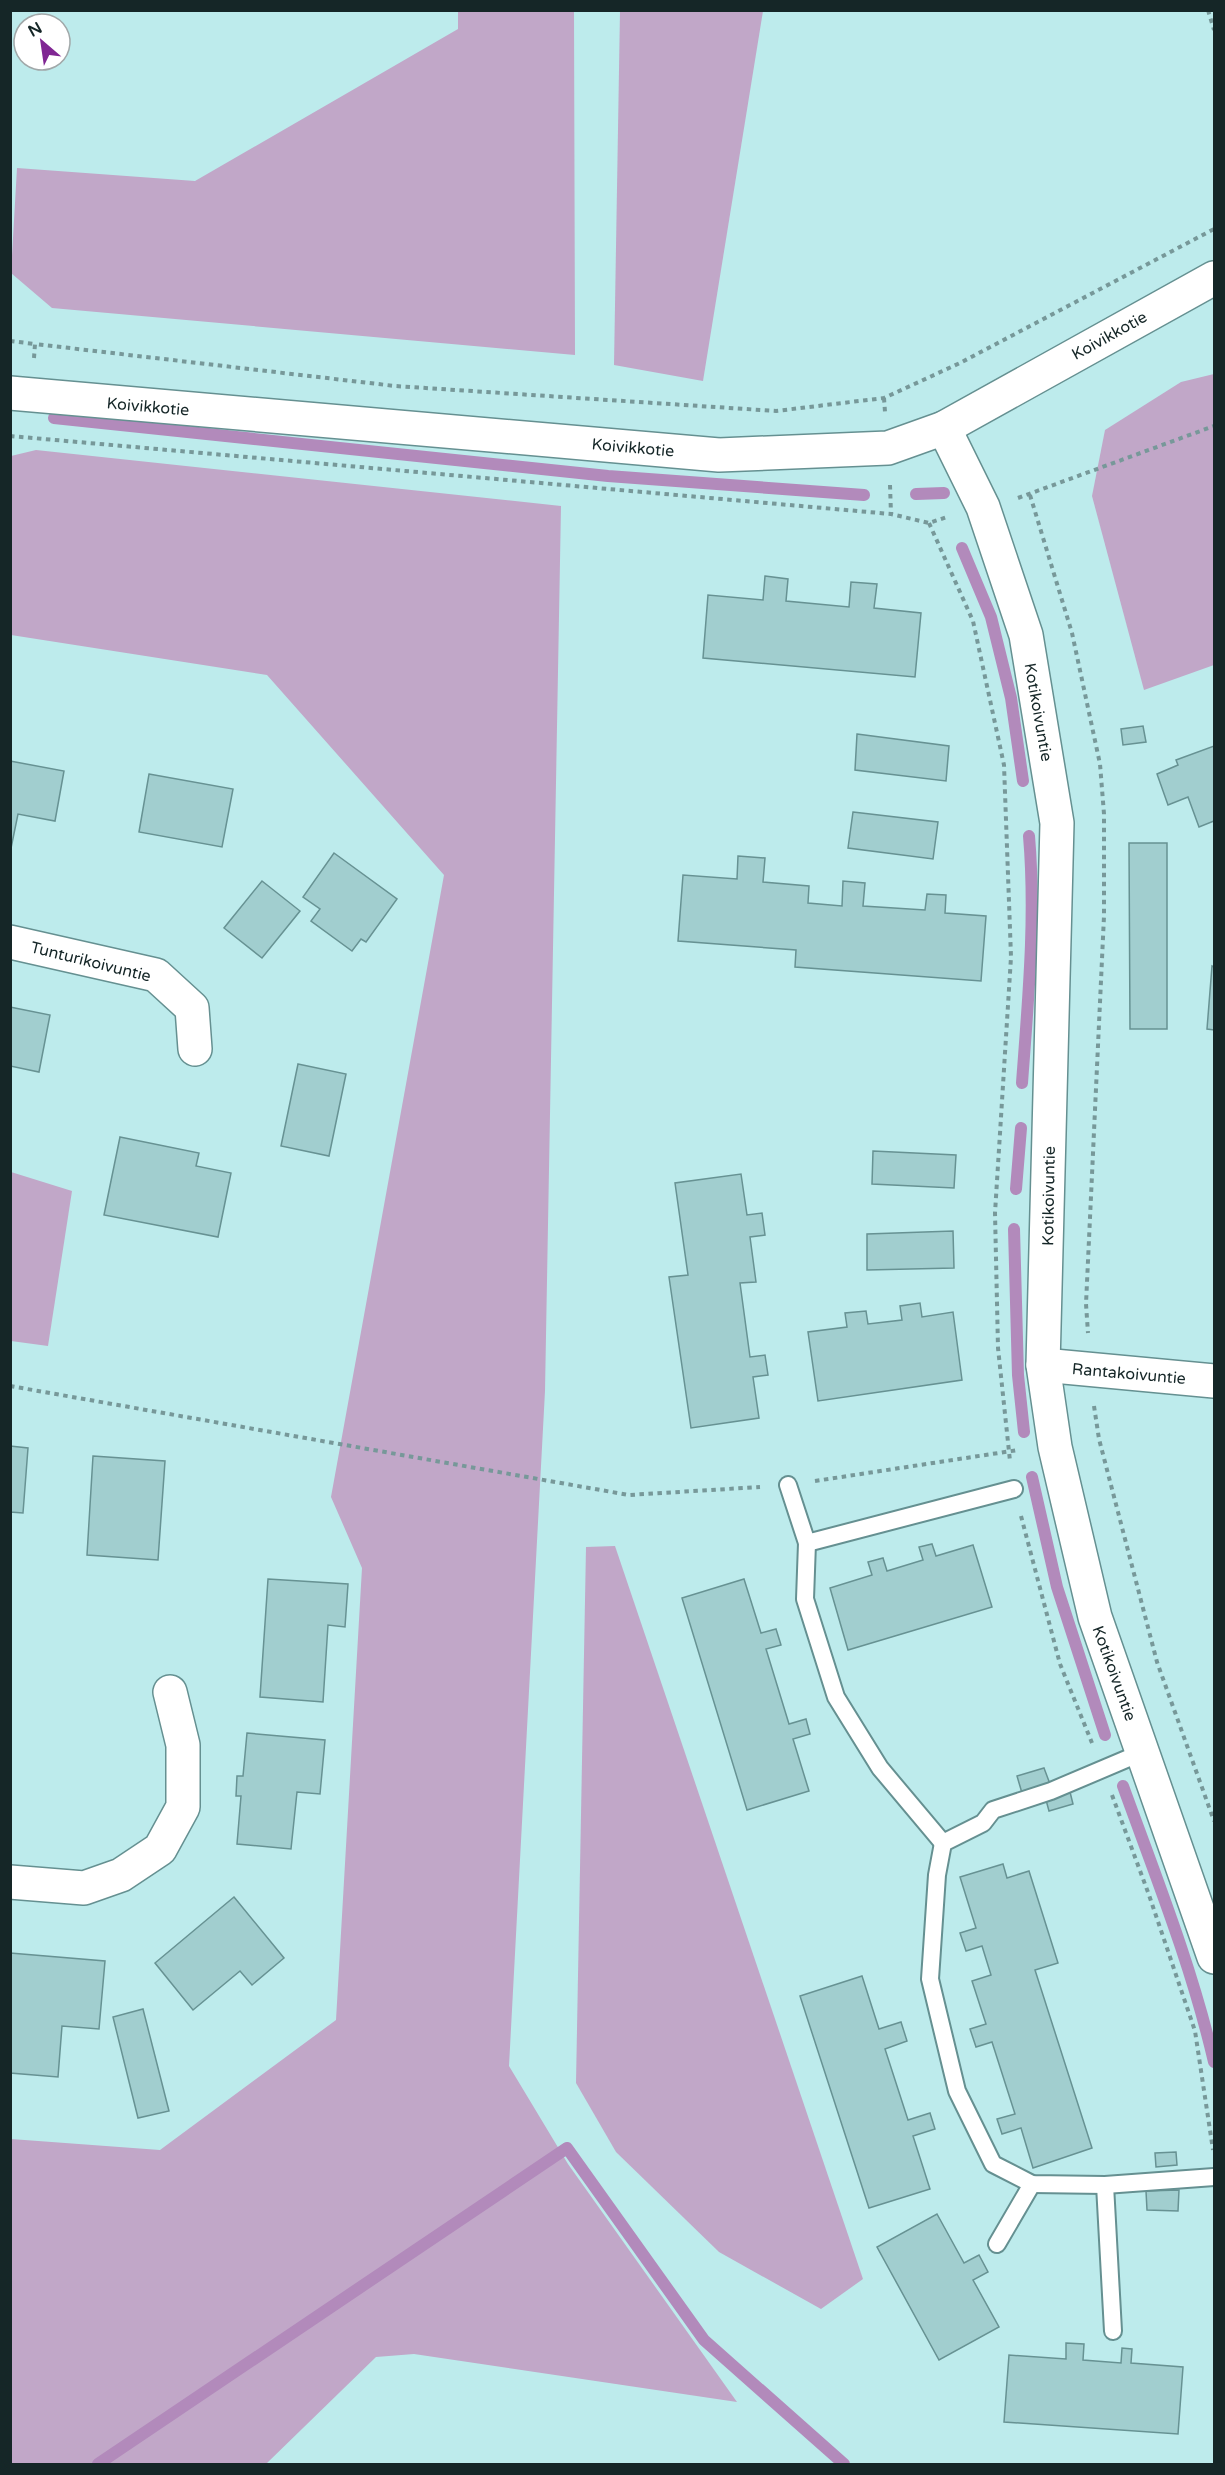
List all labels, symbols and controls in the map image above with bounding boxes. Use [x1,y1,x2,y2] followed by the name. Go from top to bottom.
[12,12,72,72] north arrow
[25,18,46,42] text: N
[1068,307,1151,365] street label: Koivikkotie
[106,393,190,421] street label: Koivikkotie
[591,434,675,462] street label: Koivikkotie
[1020,661,1057,763] street label: Kotikoivuntie
[29,937,153,987] street label: Tunturikoivuntie
[1038,1146,1060,1246] street label: Kotikoivuntie
[1071,1359,1187,1389] street label: Rantakoivuntie
[1088,1623,1141,1724] street label: Kotikoivuntie

